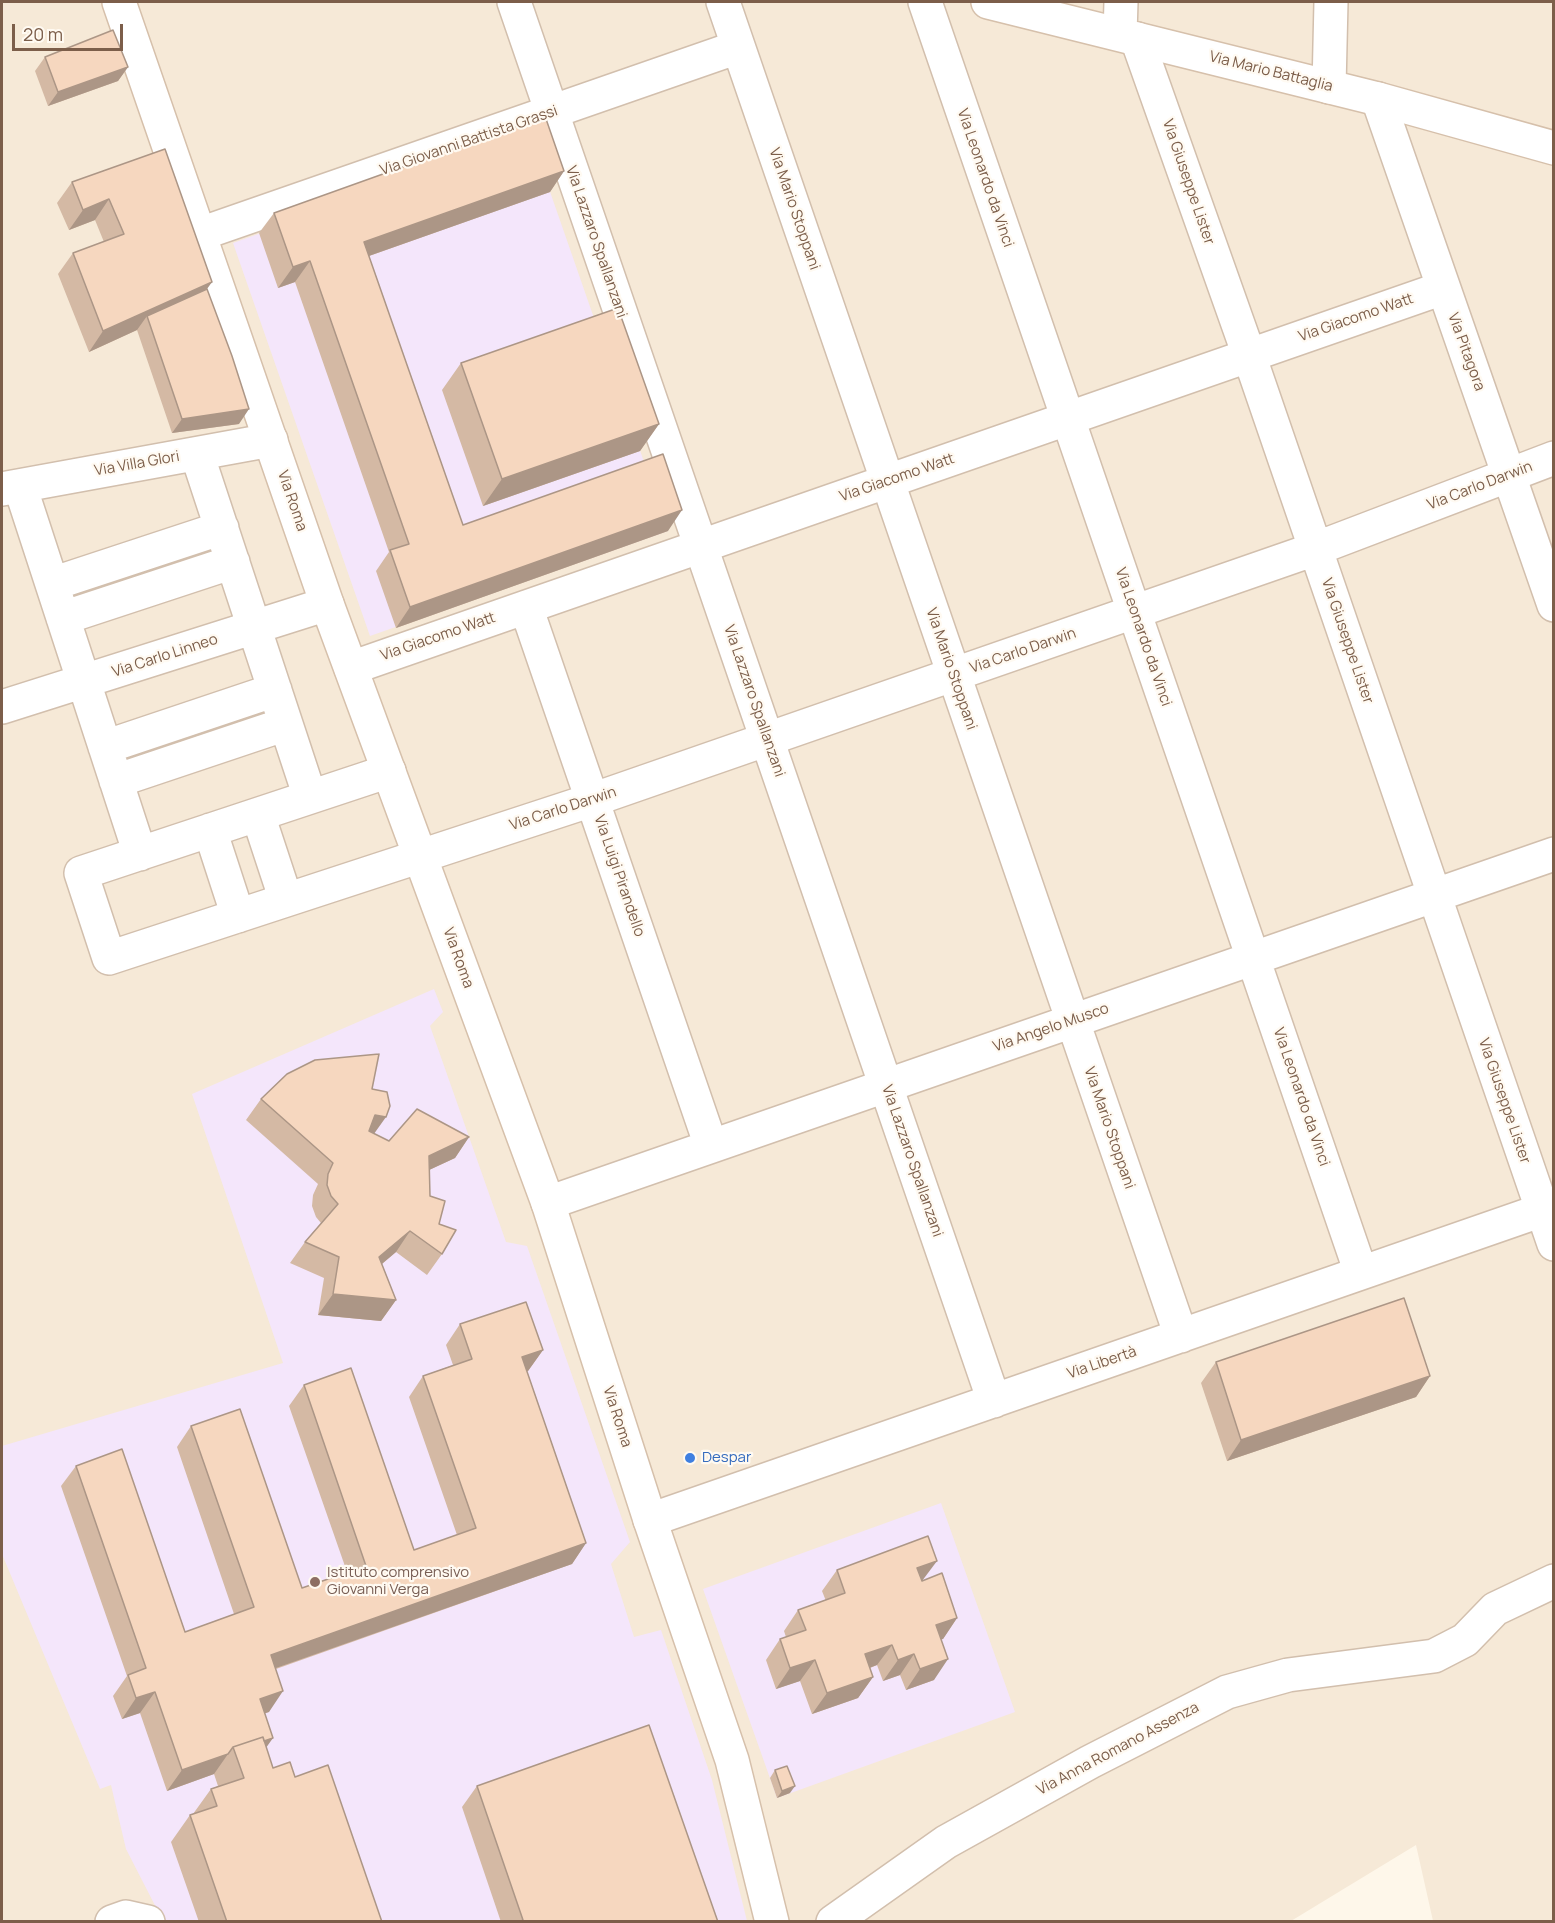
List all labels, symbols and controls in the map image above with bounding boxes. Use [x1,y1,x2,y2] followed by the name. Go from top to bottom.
[15,12,126,50] scale bar
[23,22,63,46] text: 20 m
[1207,48,1335,96] street label: Via Mario Battaglia
[378,102,560,180] street label: Via Giovanni Battista Grassi
[953,106,1017,250] street label: Via Leonardo da Vinci
[1158,117,1218,247] street label: Via Giuseppe Lister
[765,146,823,272] street label: Via Mario Stoppani
[562,164,630,320] street label: Via Lazzaro Spallanzani
[1296,290,1416,346] street label: Via Giacomo Watt
[1444,311,1488,393] street label: Via Pitagora
[93,448,181,480] street label: Via Villa Glori
[837,450,957,506] street label: Via Giacomo Watt
[1425,458,1535,514] street label: Via Carlo Darwin
[273,468,311,534] street label: Via Roma
[1111,565,1175,709] street label: Via Leonardo da Vinci
[1317,576,1377,706] street label: Via Giuseppe Lister
[922,606,980,732] street label: Via Mario Stoppani
[378,609,498,665] street label: Via Giacomo Watt
[720,623,788,779] street label: Via Lazzaro Spallanzani
[968,624,1078,678] street label: Via Carlo Darwin
[110,630,220,682] street label: Via Carlo Linneo
[507,783,619,835] street label: Via Carlo Darwin
[590,813,648,939] street label: Via Luigi Pirandello
[439,925,477,991] street label: Via Roma
[991,1000,1111,1056] street label: Via Angelo Musco
[1269,1025,1333,1169] street label: Via Leonardo da Vinci
[1474,1036,1534,1166] street label: Via Giuseppe Lister
[1080,1065,1138,1191] street label: Via Mario Stoppani
[878,1083,946,1239] street label: Via Lazzaro Spallanzani
[1065,1343,1139,1383] street label: Via Libertà
[599,1384,635,1450] street label: Via Roma
[702,1449,751,1467] place label: Despar
[683,1451,697,1465] marker: Despar
[327,1564,469,1599] place label: Istituto comprensivo Giovanni Verga
[308,1575,322,1589] marker: Istituto comprensivo Giovanni Verga
[1034,1699,1202,1799] street label: Via Anna Romano Assenza

